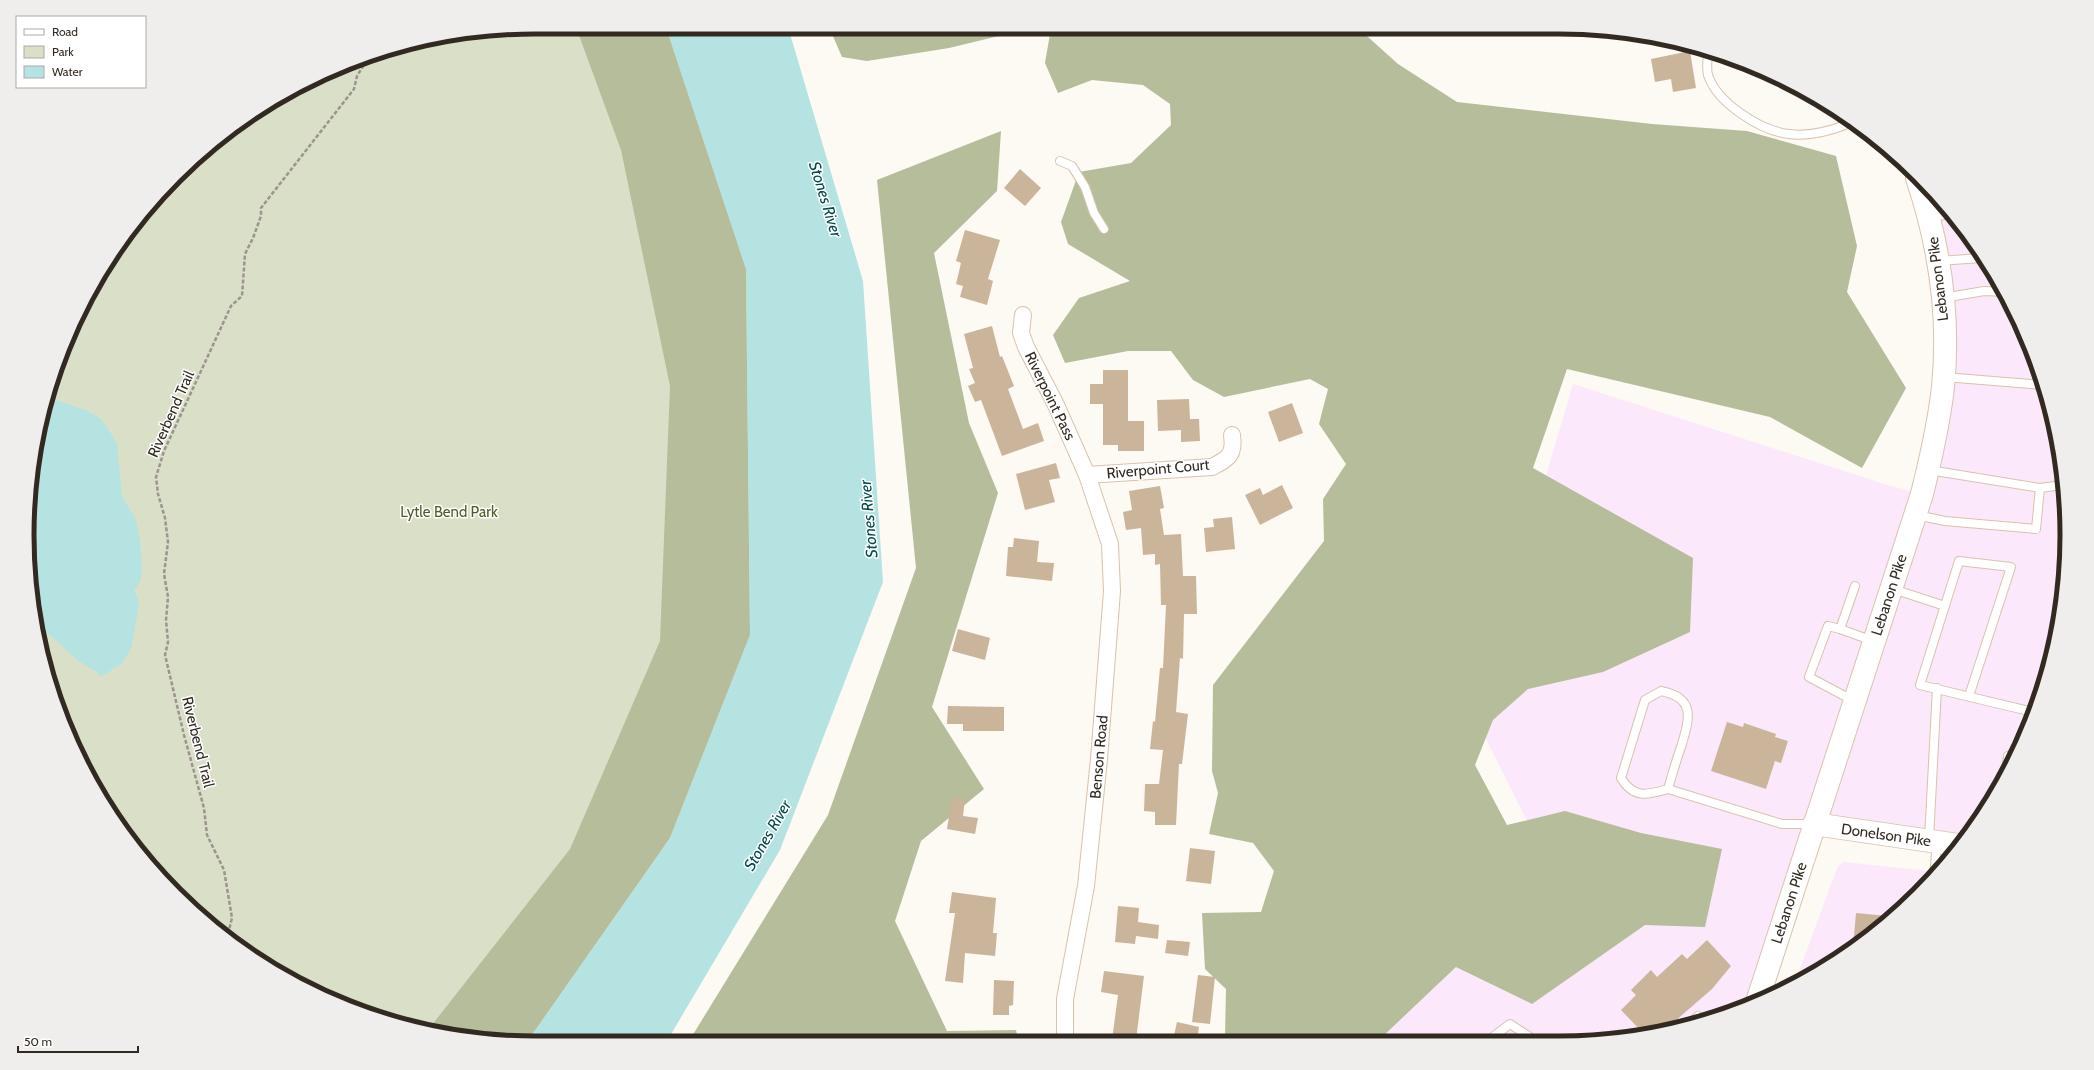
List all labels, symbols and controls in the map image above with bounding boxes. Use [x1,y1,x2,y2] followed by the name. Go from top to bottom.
[16,16,146,88] legend
[52,24,78,39] text: Road
[52,44,74,59] text: Park
[52,64,83,79] text: Water
[805,159,846,240] water label: Stones River
[1924,236,1952,322] street label: Lebanon Pike
[1021,349,1079,443] street label: Riverpoint Pass
[144,367,198,460] street label: Riverbend Trail
[1106,456,1210,482] street label: Riverpoint Court
[856,478,881,559] water label: Stones River
[400,503,498,521] park label: Lytle Bend Park
[1867,552,1911,638] street label: Lebanon Pike
[178,695,218,790] street label: Riverbend Trail
[1086,714,1112,800] street label: Benson Road
[740,796,796,874] water label: Stones River
[1840,820,1932,850] street label: Donelson Pike
[1767,860,1811,946] street label: Lebanon Pike
[18,1028,138,1054] scale bar
[24,1034,52,1049] text: 50 m

